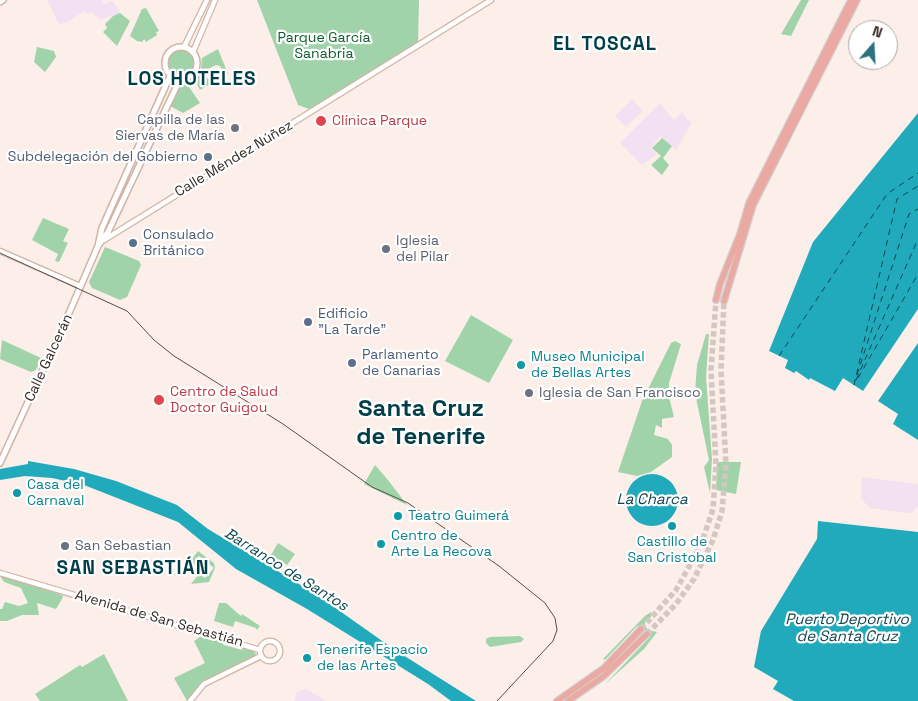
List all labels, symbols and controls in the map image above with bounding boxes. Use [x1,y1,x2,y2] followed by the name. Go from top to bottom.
[848,20,898,70] north arrow
[870,22,885,42] text: N
[278,30,370,62] park label: Parque García Sanabria
[552,34,658,56] district label: EL TOSCAL
[126,69,258,91] district label: LOS HOTELES
[115,112,225,144] place label: Capilla de las Siervas de María
[332,113,427,129] place label: Clínica Parque
[314,114,328,128] marker: Clínica Parque
[172,117,296,201] street label: Calle Méndez Núñez
[229,122,241,134] marker: Capilla de las Siervas de María
[8,149,198,165] place label: Subdelegación del Gobierno
[202,151,214,163] marker: Subdelegación del Gobierno
[143,227,214,260] place label: Consulado Británico
[396,233,449,266] place label: Iglesia del Pilar
[127,237,139,249] marker: Consulado Británico
[380,243,392,255] marker: Iglesia del Pilar
[318,306,386,338] place label: Edificio "La Tarde"
[21,311,77,405] street label: Calle Galcerán
[302,316,314,328] marker: Edificio "La Tarde"
[362,347,441,380] place label: Parlamento de Canarias
[531,349,645,382] place label: Museo Municipal de Bellas Artes
[346,357,358,369] marker: Parlamento de Canarias
[515,359,527,371] marker: Museo Municipal de Bellas Artes
[170,384,278,417] place label: Centro de Salud Doctor Guigou
[539,385,701,401] place label: Iglesia de San Francisco
[523,387,535,399] marker: Iglesia de San Francisco
[152,393,166,407] marker: Centro de Salud Doctor Guigou
[356,395,486,451] district label: Santa Cruz de Tenerife
[27,477,84,510] place label: Casa del Carnaval
[11,487,23,499] marker: Casa del Carnaval
[616,491,688,509] water label: La Charca
[408,508,509,524] place label: Teatro Guimerá
[392,510,404,522] marker: Teatro Guimerá
[666,520,678,532] marker: Castillo de San Cristobal
[221,525,351,615] water label: Barranco de Santos
[391,528,492,560] place label: Centro de Arte La Recova
[627,534,717,566] place label: Castillo de San Cristobal
[75,538,171,554] place label: San Sebastian
[375,538,387,550] marker: Centro de Arte La Recova
[59,540,71,552] marker: San Sebastian
[55,558,211,580] district label: SAN SEBASTIÁN
[73,587,245,651] street label: Avenida de San Sebastián
[785,611,909,646] water label: Puerto Deportivo de Santa Cruz
[317,642,428,674] place label: Tenerife Espacio de las Artes
[301,652,313,664] marker: Tenerife Espacio de las Artes

